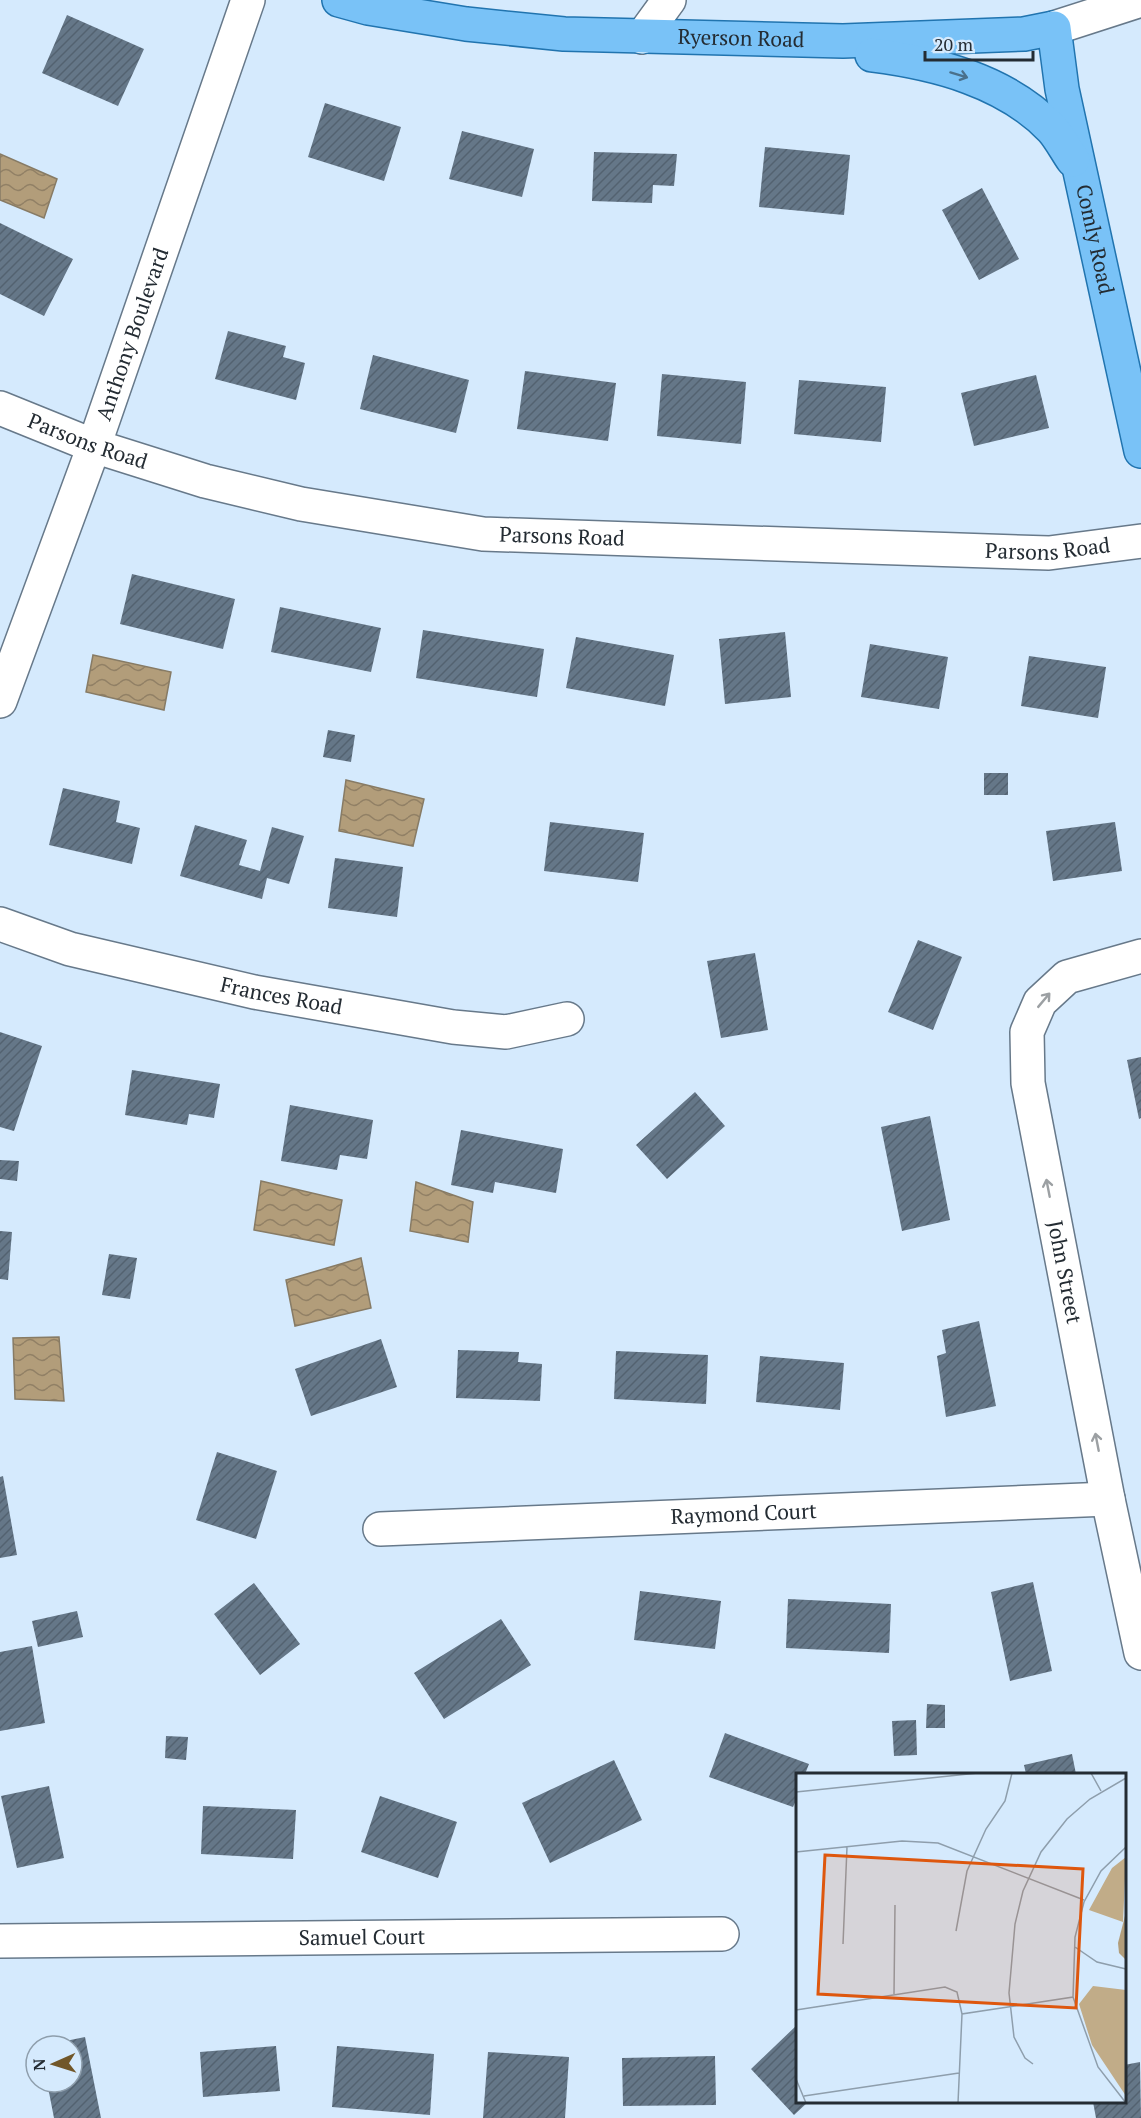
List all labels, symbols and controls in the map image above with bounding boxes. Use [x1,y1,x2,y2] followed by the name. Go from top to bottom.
[677,22,805,53] street label: Ryerson Road
[925,24,1033,62] scale bar
[934,32,974,56] text: 20 m
[949,70,968,81] one-way arrow
[1070,181,1121,297] street label: Comly Road
[89,244,175,424] street label: Anthony Boulevard
[24,406,152,475] street label: Parsons Road
[499,520,626,552] street label: Parsons Road
[985,530,1112,566] street label: Parsons Road
[218,970,345,1020] street label: Frances Road
[1038,992,1051,1008] one-way arrow
[1042,1179,1053,1199] one-way arrow
[1042,1218,1089,1326] street label: John Street
[1091,1432,1102,1452] one-way arrow
[670,1496,817,1530] street label: Raymond Court
[796,1773,1126,2103] inset map
[299,1922,426,1951] street label: Samuel Court
[24,2034,84,2094] north arrow
[28,2058,50,2071] text: N

